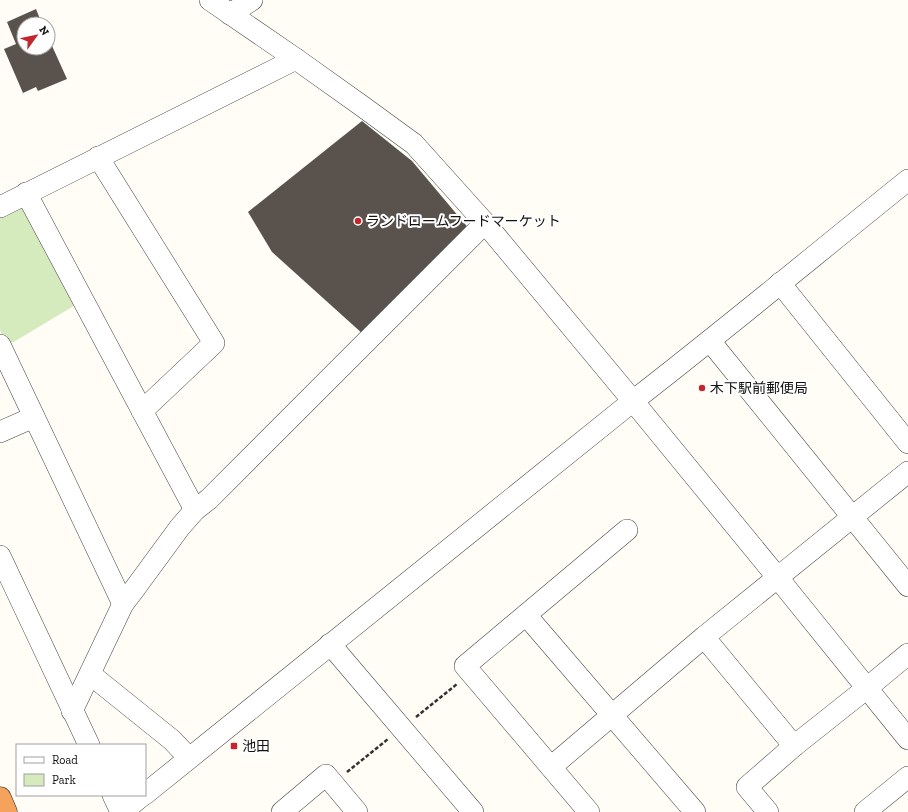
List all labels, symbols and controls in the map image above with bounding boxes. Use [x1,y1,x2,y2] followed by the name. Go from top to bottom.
[16,16,56,56] north arrow
[36,24,52,38] text: N
[366,213,561,230] place label: ランドロームフードマーケット
[353,216,363,226] marker: ランドロームフードマーケット
[710,380,808,397] place label: 木下駅前郵便局
[697,383,707,393] marker: 木下駅前郵便局
[242,738,270,755] place label: 池田
[229,741,239,751] marker: 池田
[16,744,146,796] legend
[52,753,78,767] text: Road
[52,773,77,787] text: Park

